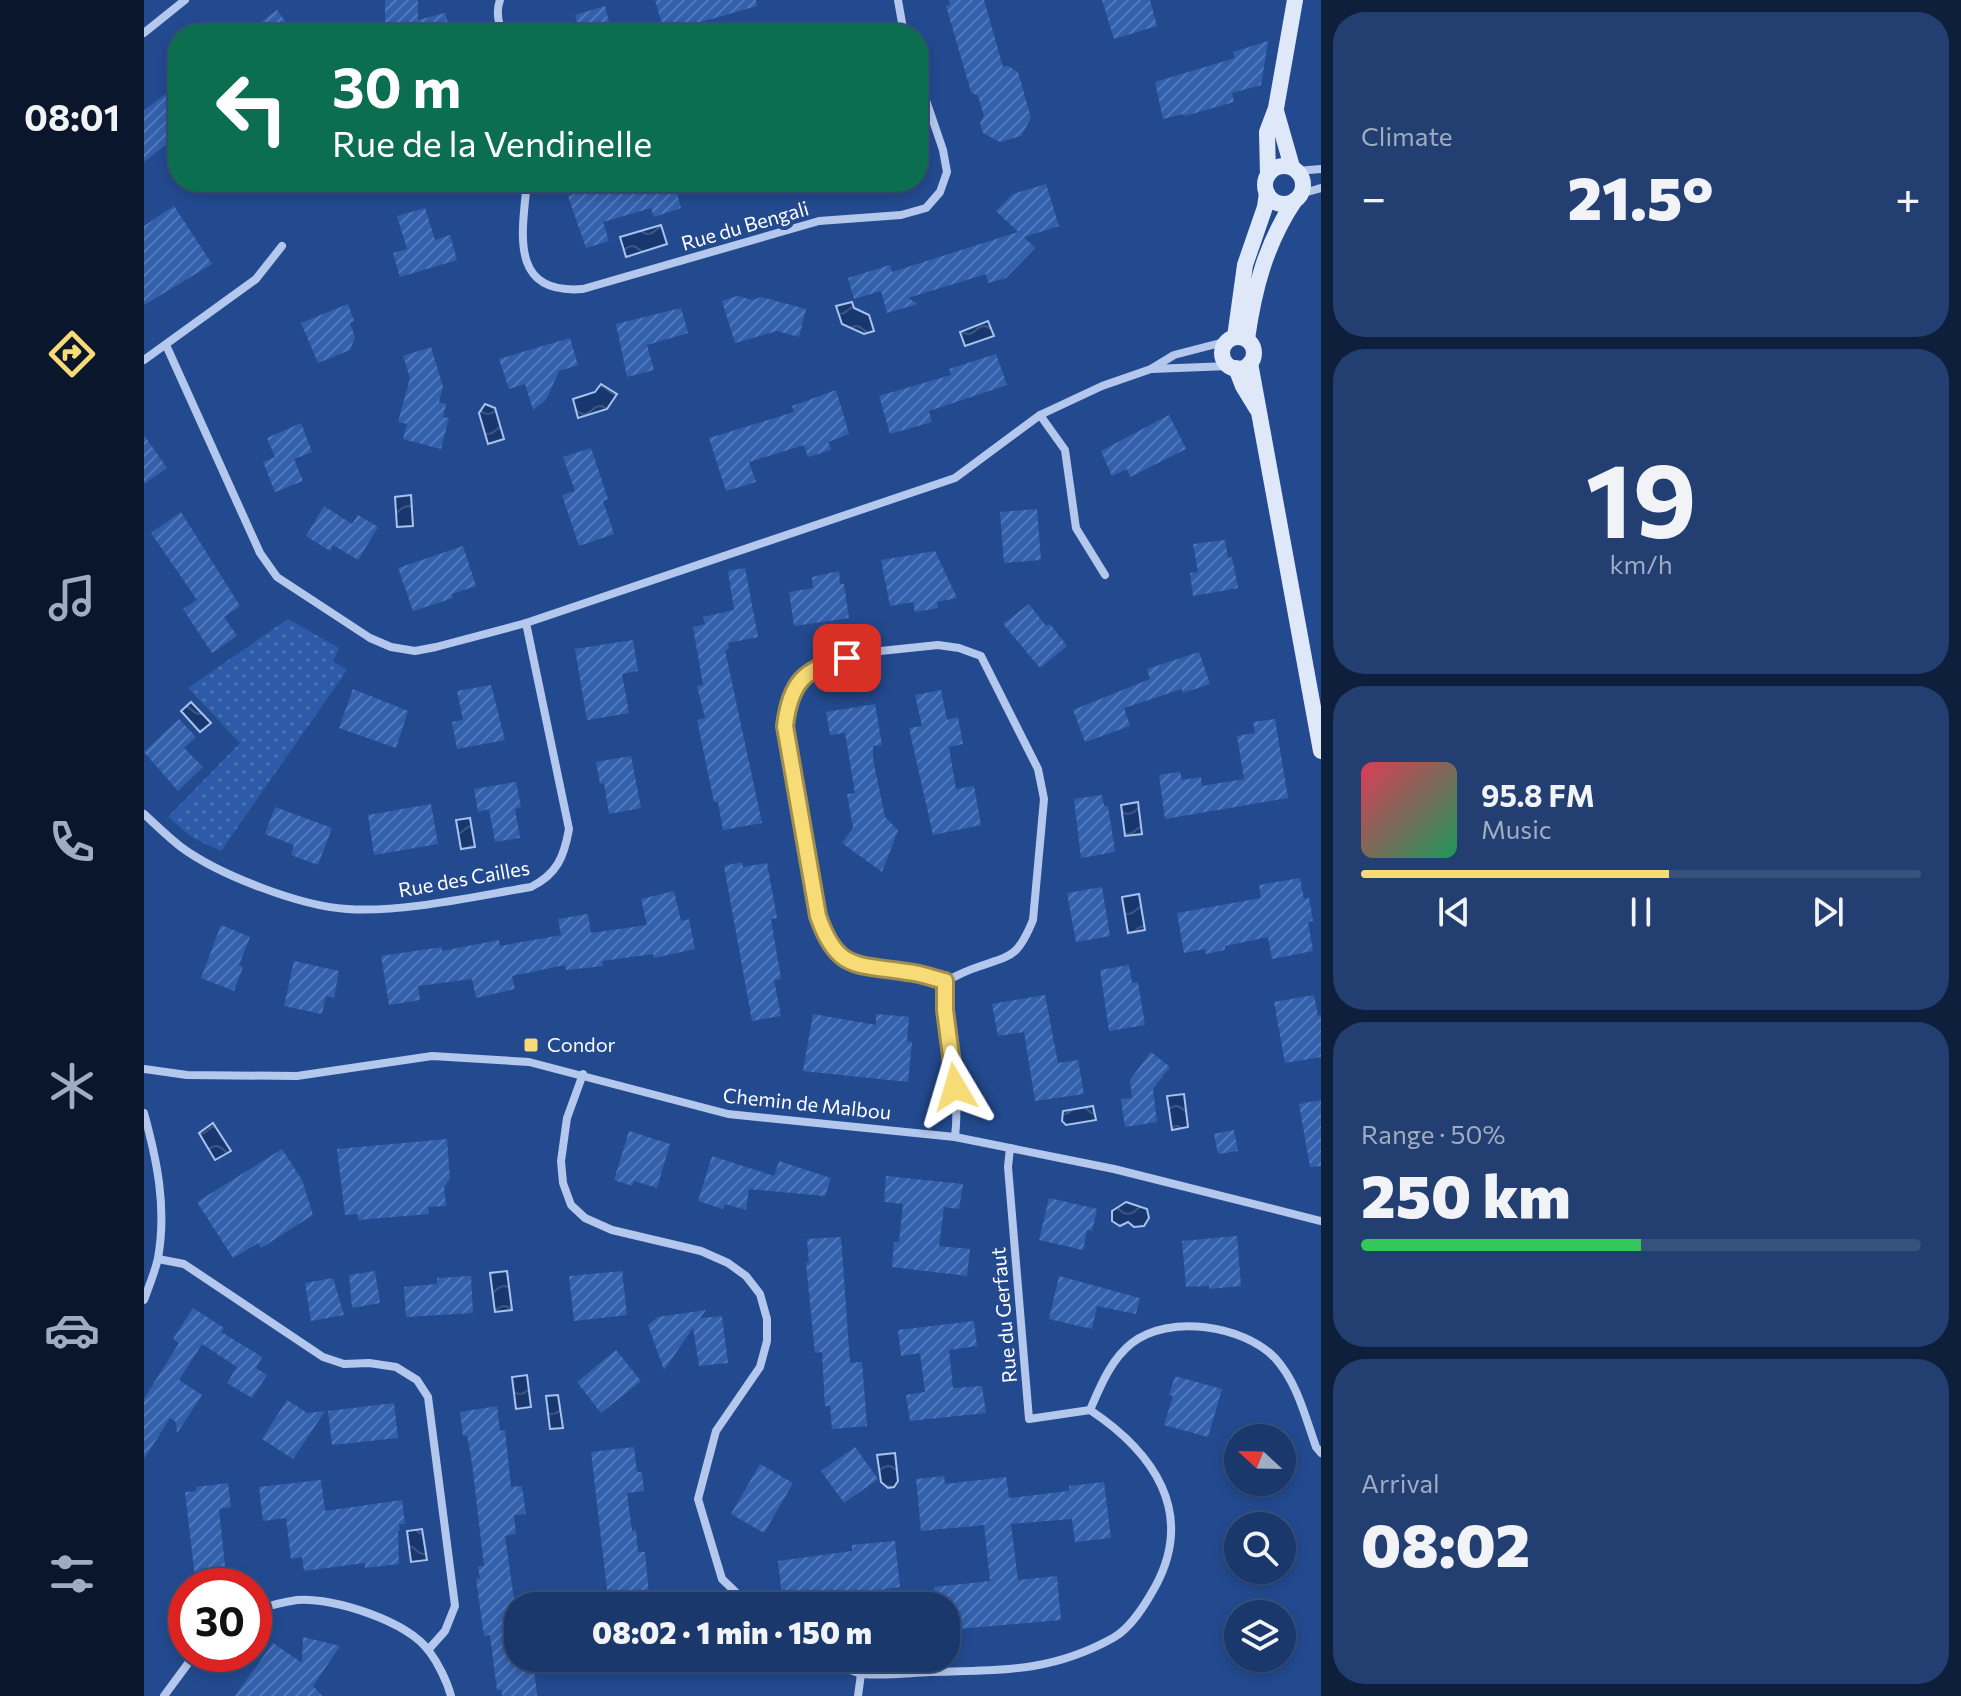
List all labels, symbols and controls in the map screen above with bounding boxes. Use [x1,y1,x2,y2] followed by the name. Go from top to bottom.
[332,51,461,120] text: 30 m
[200,56,304,160] icon: left
[24,94,120,138] text: 08:01
[332,120,652,164] text: Rue de la Vendinelle
[1361,120,1453,151] text: Climate
[1567,159,1714,232] text: 21.5°
[1361,169,1386,223] text: −
[1895,169,1921,223] text: +
[678,195,811,255] street label: Rue du Bengali
[44,326,100,382] icon: directions
[1585,432,1697,559] text: 19
[1609,548,1673,579] text: km/h
[44,570,100,626] icon: music
[813,624,881,692] pin
[825,636,869,680] icon: arrive
[1481,776,1595,813] text: 95.8 FM
[1481,813,1552,844] text: Music
[44,814,100,870] icon: phone
[396,855,531,901] street label: Rue des Cailles
[1432,890,1476,934] icon: previous
[1619,890,1663,934] icon: pause
[1806,890,1850,934] icon: next
[547,1032,616,1056] place label: Condor
[522,1036,540,1054] marker: Condor
[913,1045,997,1129] position arrow
[44,1058,100,1114] icon: climate
[722,1082,892,1124] street label: Chemin de Malbou
[1361,1118,1505,1149] text: Range · 50%
[1361,1157,1571,1230] text: 250 km
[985,1246,1021,1384] street label: Rue du Gerfaut
[44,1302,100,1358] icon: car
[1224,1424,1296,1496] north arrow
[1224,1424,1296,1672] map controls
[1361,1467,1440,1498] text: Arrival
[1361,1506,1530,1579] text: 08:02
[1224,1512,1296,1584] button: search
[44,1546,100,1602] icon: filters
[168,1568,272,1672] speed limit sign: 30
[1224,1600,1296,1672] button: layers
[592,1613,872,1650] text: 08:02 · 1 min · 150 m

